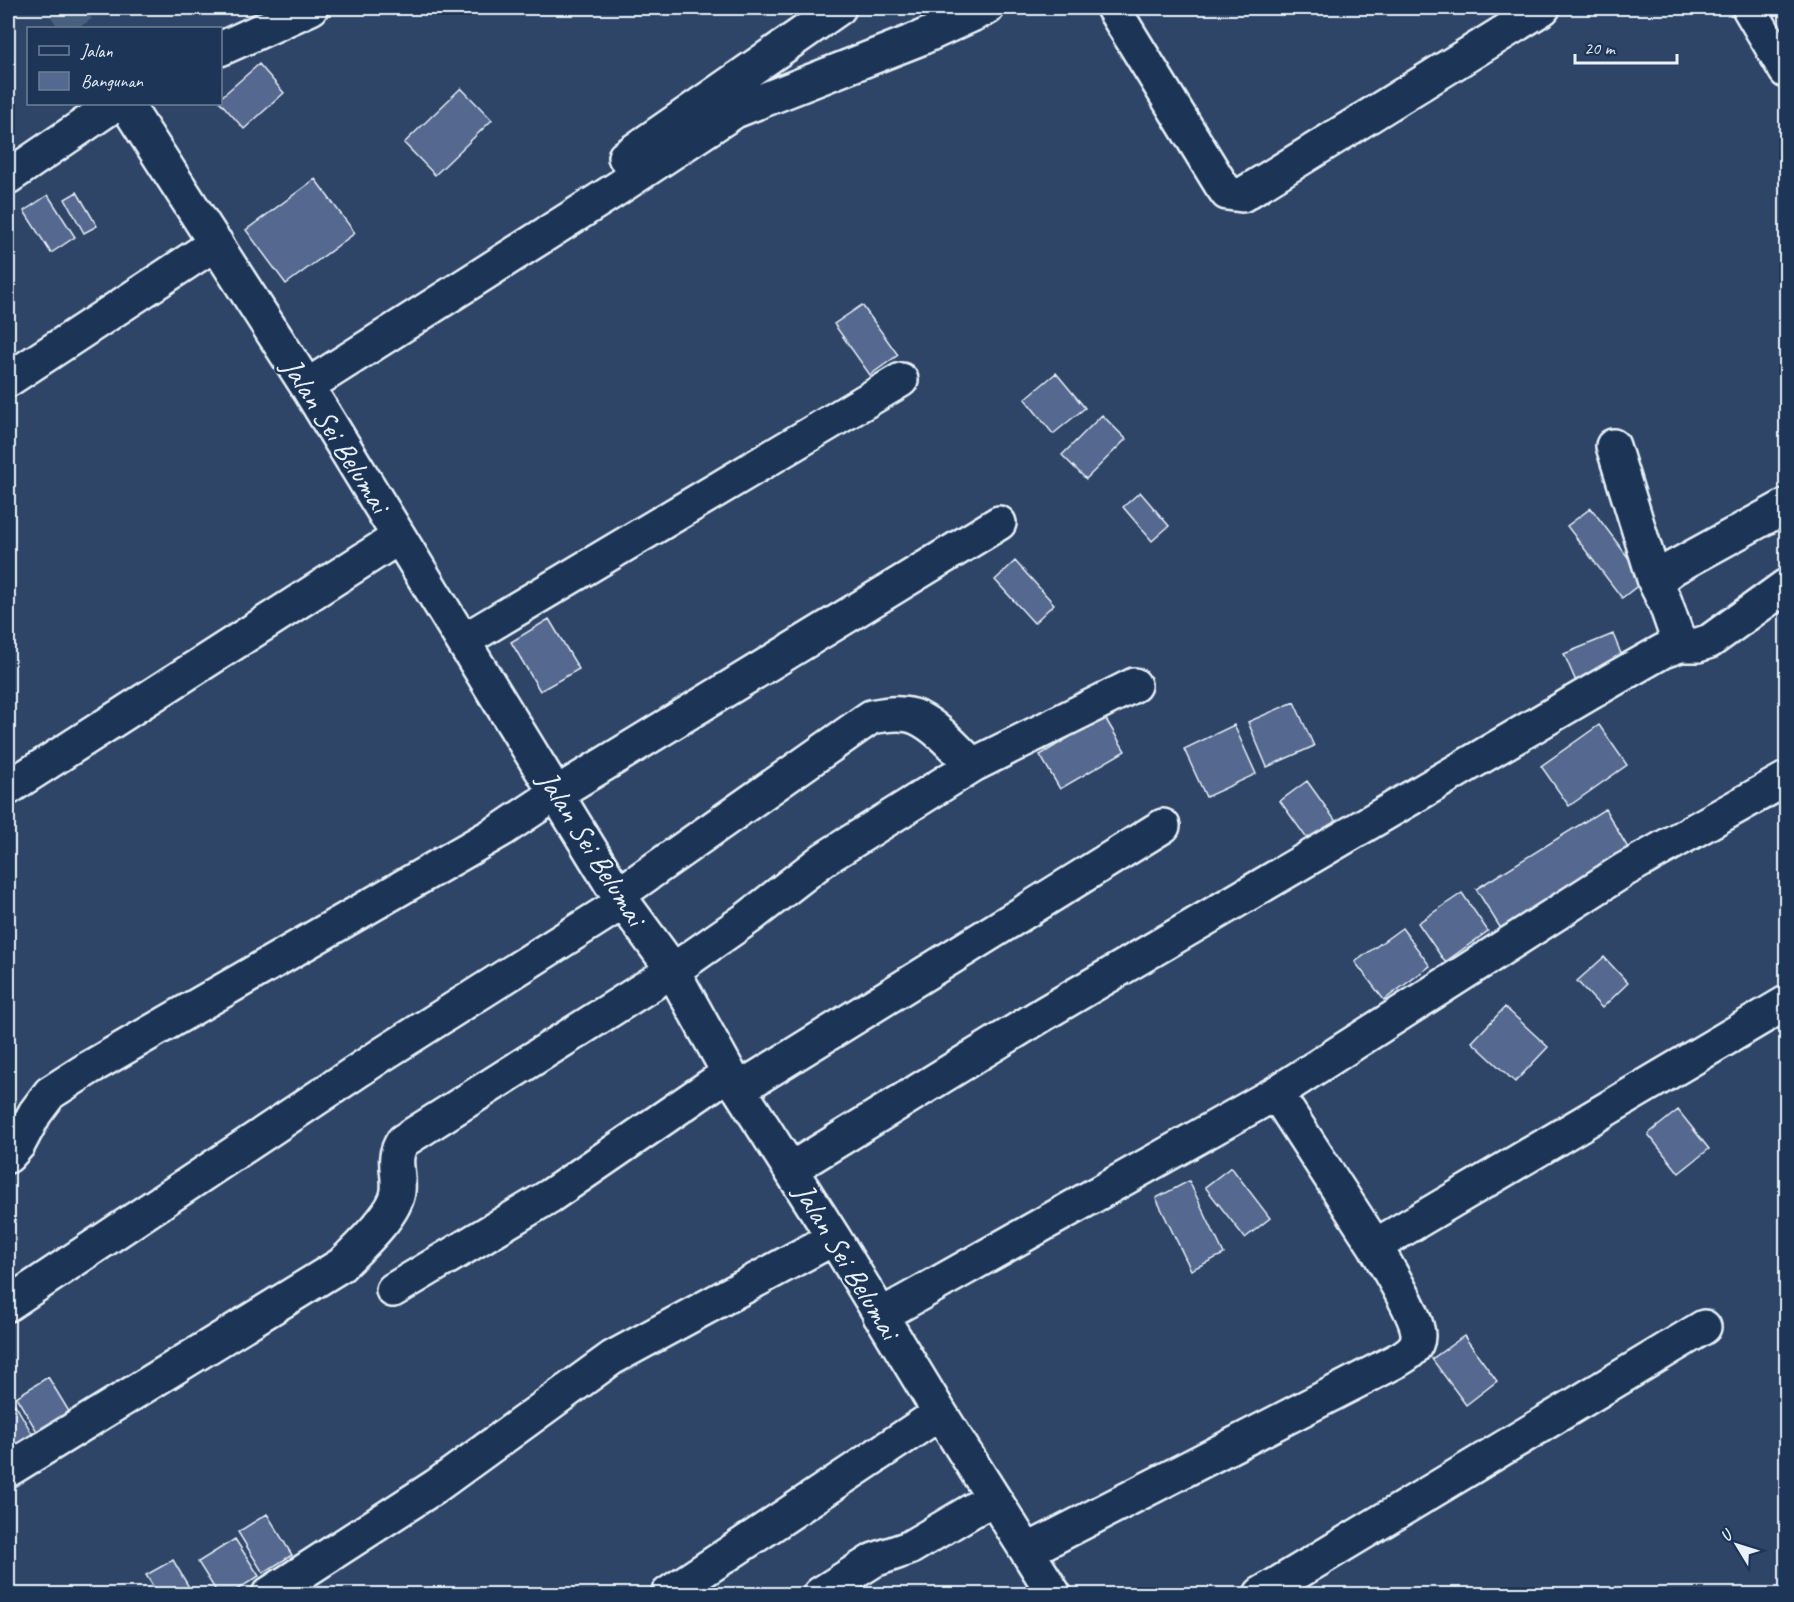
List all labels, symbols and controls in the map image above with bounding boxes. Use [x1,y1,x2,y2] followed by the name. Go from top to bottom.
[27,27,222,105] legend
[1575,27,1677,65] scale bar
[1584,37,1617,59] text: 20 m
[80,40,113,62] text: Jalan
[81,70,144,92] text: Bangunan
[272,349,400,522] street label: Jalan Sei Belumai
[528,762,656,935] street label: Jalan Sei Belumai
[785,1174,910,1349] street label: Jalan Sei Belumai
[1707,1515,1767,1575] north arrow
[1716,1525,1738,1546] text: U

